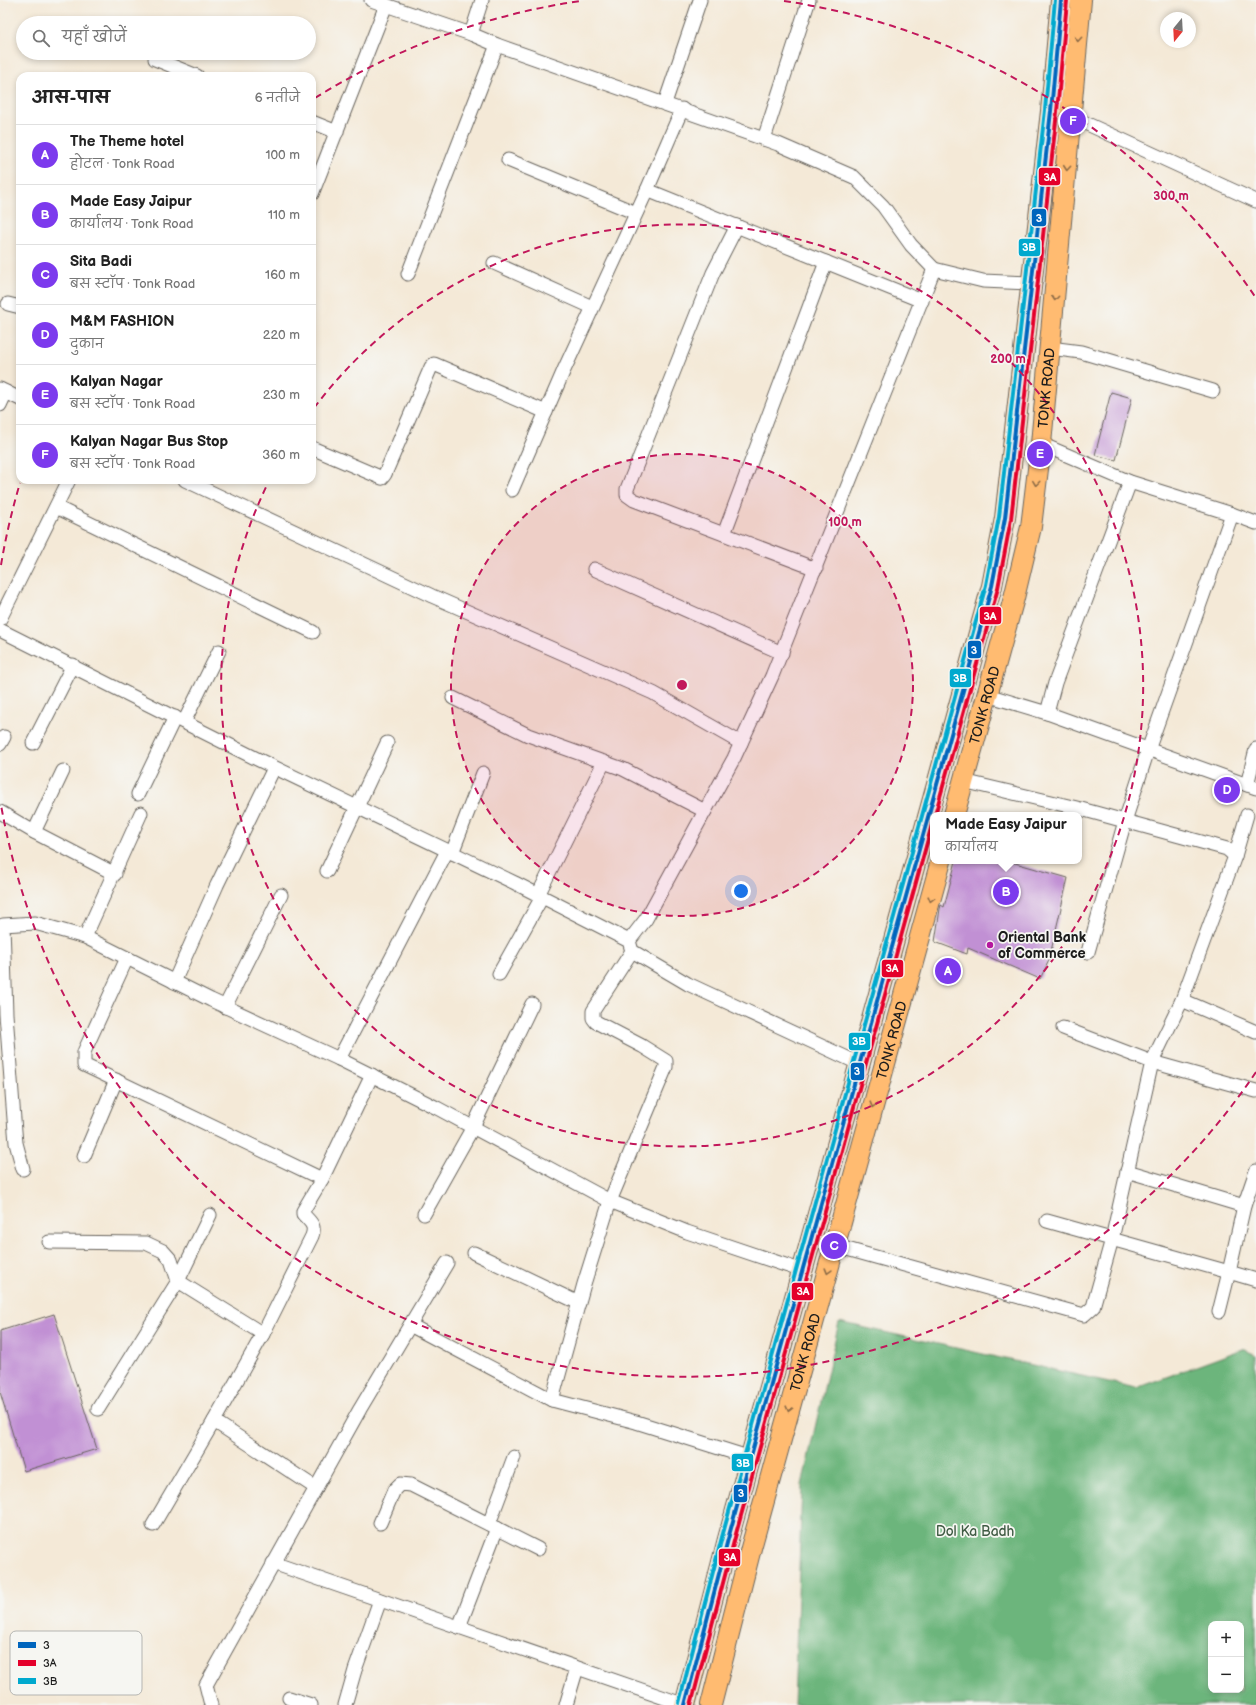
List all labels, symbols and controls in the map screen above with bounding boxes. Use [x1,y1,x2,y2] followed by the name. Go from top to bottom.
[1160,12,1196,48] north arrow
[16,16,316,60] search box
[30,27,52,49] icon: search
[62,28,127,47] text: यहाँ खोजें
[1074,36,1083,42] one-way arrow
[32,88,110,108] text: आस-पास
[255,90,300,106] text: 6 नतीजे
[1060,106,1086,136] pin: F
[70,132,184,151] text: The Theme hotel
[41,147,49,163] text: A
[265,147,300,163] text: 100 m
[70,156,175,172] text: होटल · Tonk Road
[1063,165,1072,171] one-way arrow
[1038,167,1061,186] line badge: 3A
[1043,171,1057,184] text: 3A
[1153,189,1189,204] text: 300 m
[70,192,192,211] text: Made Easy Jaipur
[40,207,50,223] text: B
[268,207,300,223] text: 110 m
[1031,208,1047,227] line badge: 3
[1036,212,1043,225] text: 3
[70,216,194,232] text: कार्यालय · Tonk Road
[1018,238,1041,257] line badge: 3B
[1022,241,1036,254] text: 3B
[70,252,132,271] text: Sita Badi
[40,267,50,283] text: C
[265,267,300,283] text: 160 m
[70,276,195,292] text: बस स्टॉप · Tonk Road
[1050,295,1059,301] one-way arrow
[70,312,175,331] text: M&M FASHION
[40,327,50,343] text: D
[263,327,300,343] text: 220 m
[70,336,104,352] text: दुकान
[1034,347,1059,429] street label: TONK ROAD
[990,352,1026,367] text: 200 m
[70,372,163,391] text: Kalyan Nagar
[41,387,49,403] text: E
[263,387,300,403] text: 230 m
[70,396,195,412] text: बस स्टॉप · Tonk Road
[70,432,228,451] text: Kalyan Nagar Bus Stop
[1027,439,1053,469] pin: E
[41,447,49,463] text: F
[262,447,300,463] text: 360 m
[70,456,195,472] text: बस स्टॉप · Tonk Road
[1032,480,1041,486] one-way arrow
[828,515,862,530] text: 100 m
[979,606,1002,625] line badge: 3A
[983,610,997,623] text: 3A
[967,640,982,659] line badge: 3
[971,644,978,657] text: 3
[966,664,1004,746] street label: TONK ROAD
[949,668,972,688] line badge: 3B
[953,672,967,685] text: 3B
[675,678,689,692] centre of rings
[1214,775,1240,805] pin: D
[930,812,1082,864] popup
[945,815,1067,834] text: Made Easy Jaipur
[945,839,998,855] text: कार्यालय
[993,877,1019,907] pin: B
[731,881,751,901] your location
[927,895,936,902] one-way arrow
[998,929,1087,962] place label: Oriental Bank of Commerce
[985,940,995,950] marker: Oriental Bank of Commerce
[935,956,961,986] pin: A
[881,959,904,978] line badge: 3A
[885,962,899,975] text: 3A
[873,999,911,1081] street label: TONK ROAD
[848,1032,871,1051] line badge: 3B
[852,1035,866,1048] text: 3B
[850,1062,865,1081] line badge: 3
[854,1065,861,1078] text: 3
[870,1102,878,1108] one-way arrow
[821,1231,847,1261] pin: C
[824,1267,832,1274] one-way arrow
[791,1282,814,1301] line badge: 3A
[796,1285,810,1298] text: 3A
[787,1311,825,1394] street label: TONK ROAD
[785,1406,794,1413] one-way arrow
[731,1453,754,1472] line badge: 3B
[736,1457,750,1470] text: 3B
[733,1484,748,1503] line badge: 3
[738,1487,745,1500] text: 3
[936,1523,1015,1540] park label: Dol Ka Badh
[718,1548,741,1567] line badge: 3A
[723,1551,737,1564] text: 3A
[1208,1621,1244,1693] map controls
[1208,1621,1244,1657] button: +
[10,1631,142,1695] legend
[43,1639,50,1652] text: 3
[43,1657,57,1670] text: 3A
[1208,1657,1244,1693] button: −
[43,1675,58,1688] text: 3B

